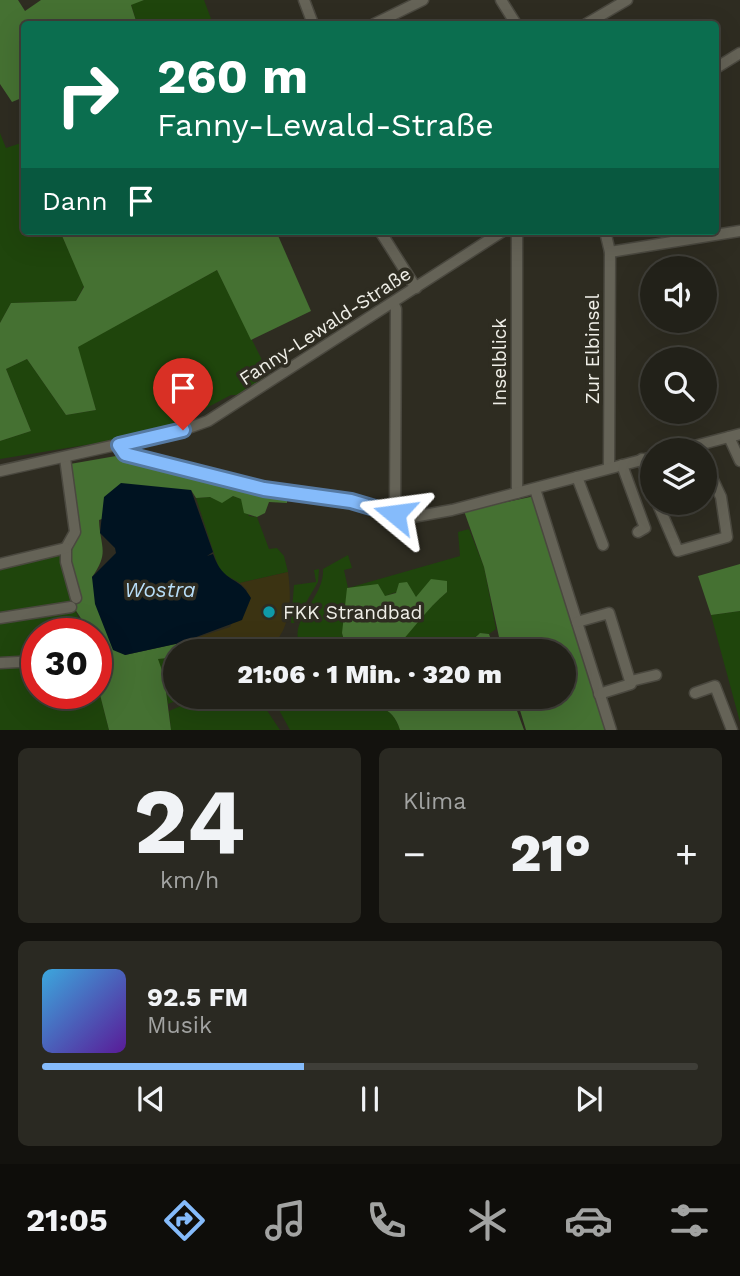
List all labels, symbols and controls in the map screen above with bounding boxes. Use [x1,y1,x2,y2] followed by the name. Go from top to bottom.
[157,47,308,105] text: 260 m
[42,49,133,140] icon: right
[157,106,494,144] text: Fanny-Lewald-Straße
[122,182,160,220] icon: arrive
[42,186,108,216] text: Dann
[640,256,717,515] map controls
[640,256,717,333] button: sound
[235,262,415,390] street label: Fanny-Lewald-Straße
[581,294,604,404] street label: Zur Elbinsel
[488,318,511,406] street label: Inselblick
[640,347,717,424] button: search
[153,358,213,430] pin
[164,369,202,407] icon: arrive
[640,438,717,515] button: layers
[358,477,432,551] position arrow
[124,577,196,602] water label: Wostra
[283,601,422,624] place label: FKK Strandbad
[261,604,277,620] marker: FKK Strandbad
[21,618,112,709] speed limit sign: 30
[237,659,502,689] text: 21:06 · 1 Min. · 320 m
[134,768,245,875] text: 24
[403,788,466,815] text: Klima
[510,823,591,884] text: 21°
[403,832,426,876] text: −
[675,832,698,876] text: +
[160,867,219,894] text: km/h
[147,982,248,1012] text: 92.5 FM
[147,1012,212,1039] text: Musik
[132,1080,170,1118] icon: previous
[351,1080,389,1118] icon: pause
[570,1080,608,1118] icon: next
[160,1196,209,1245] icon: directions
[261,1196,310,1245] icon: music
[362,1196,411,1245] icon: phone
[463,1196,512,1245] icon: climate
[564,1196,613,1245] icon: car
[665,1196,714,1245] icon: filters
[26,1201,108,1239] text: 21:05

